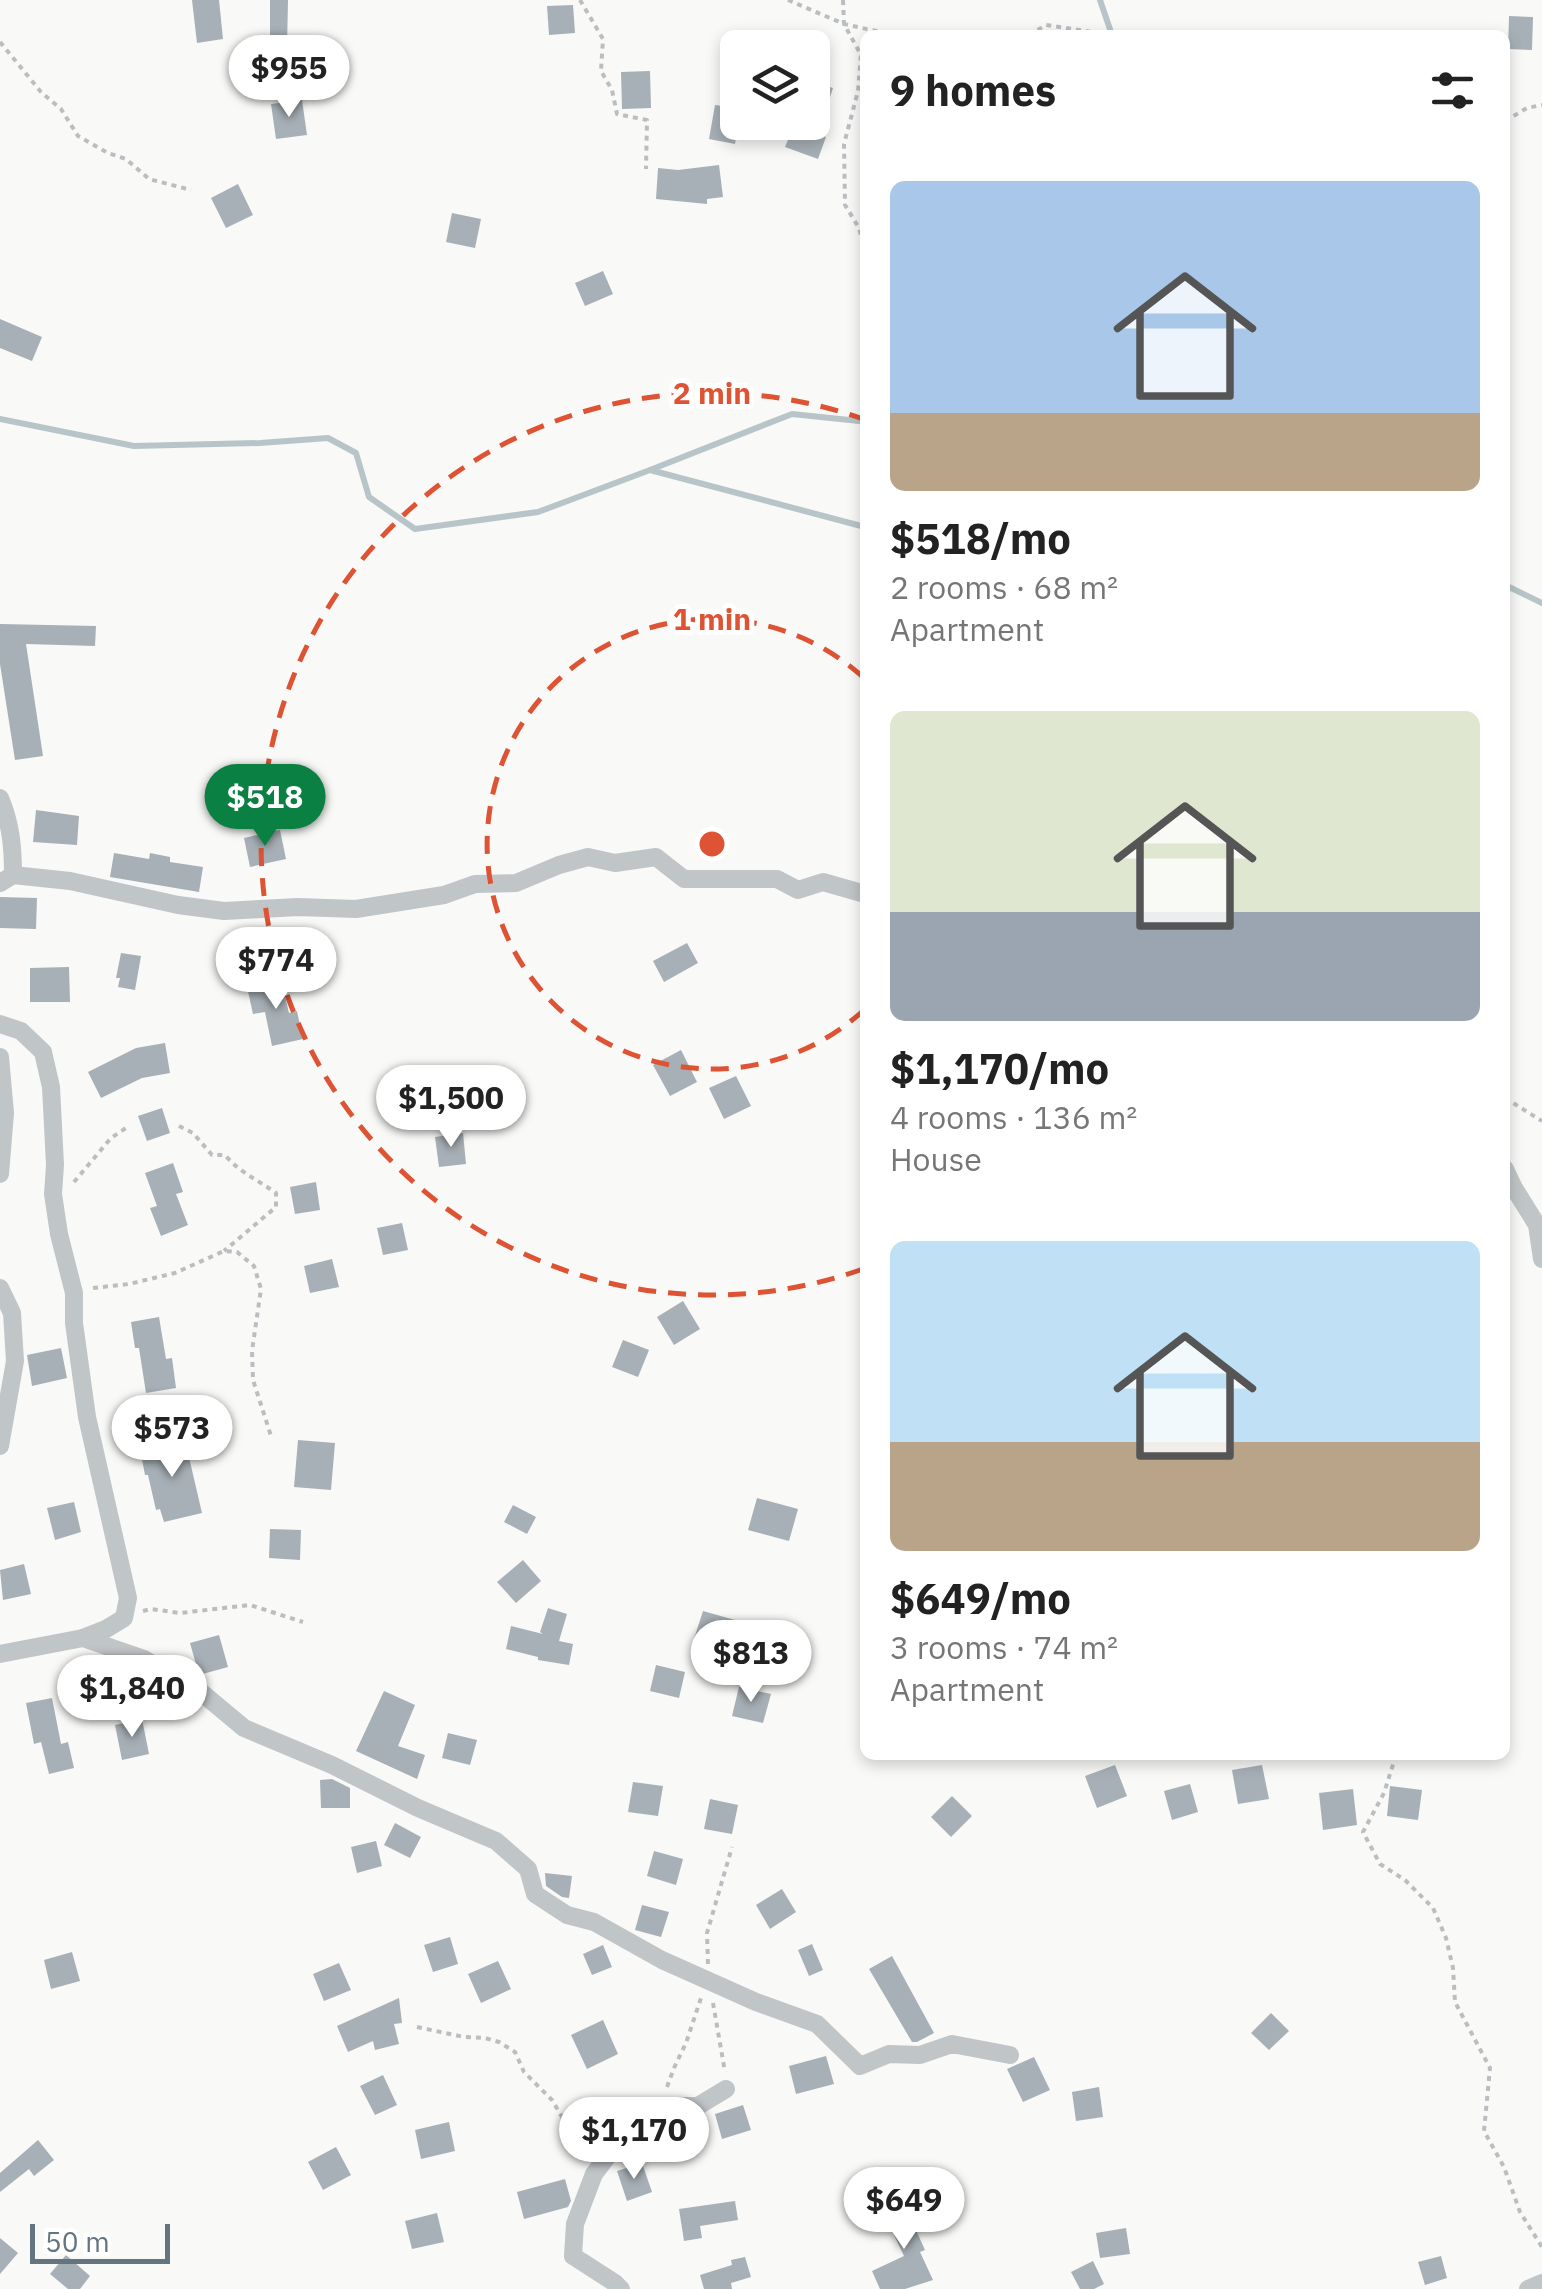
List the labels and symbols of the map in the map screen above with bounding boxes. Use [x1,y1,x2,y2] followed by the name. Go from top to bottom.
[230,35,348,120] pin: $955
[673,373,751,412] text: 2 min
[673,599,751,638] text: 1 min
[206,764,324,849] pin: $518
[694,826,730,862] centre of rings
[217,927,335,1012] pin: $774
[370,1065,532,1150] pin: $1,500
[113,1395,231,1480] pin: $573
[692,1620,810,1705] pin: $813
[51,1655,213,1740] pin: $1,840
[553,2097,715,2182] pin: $1,170
[845,2167,963,2252] pin: $649
[30,2219,170,2264] scale bar

